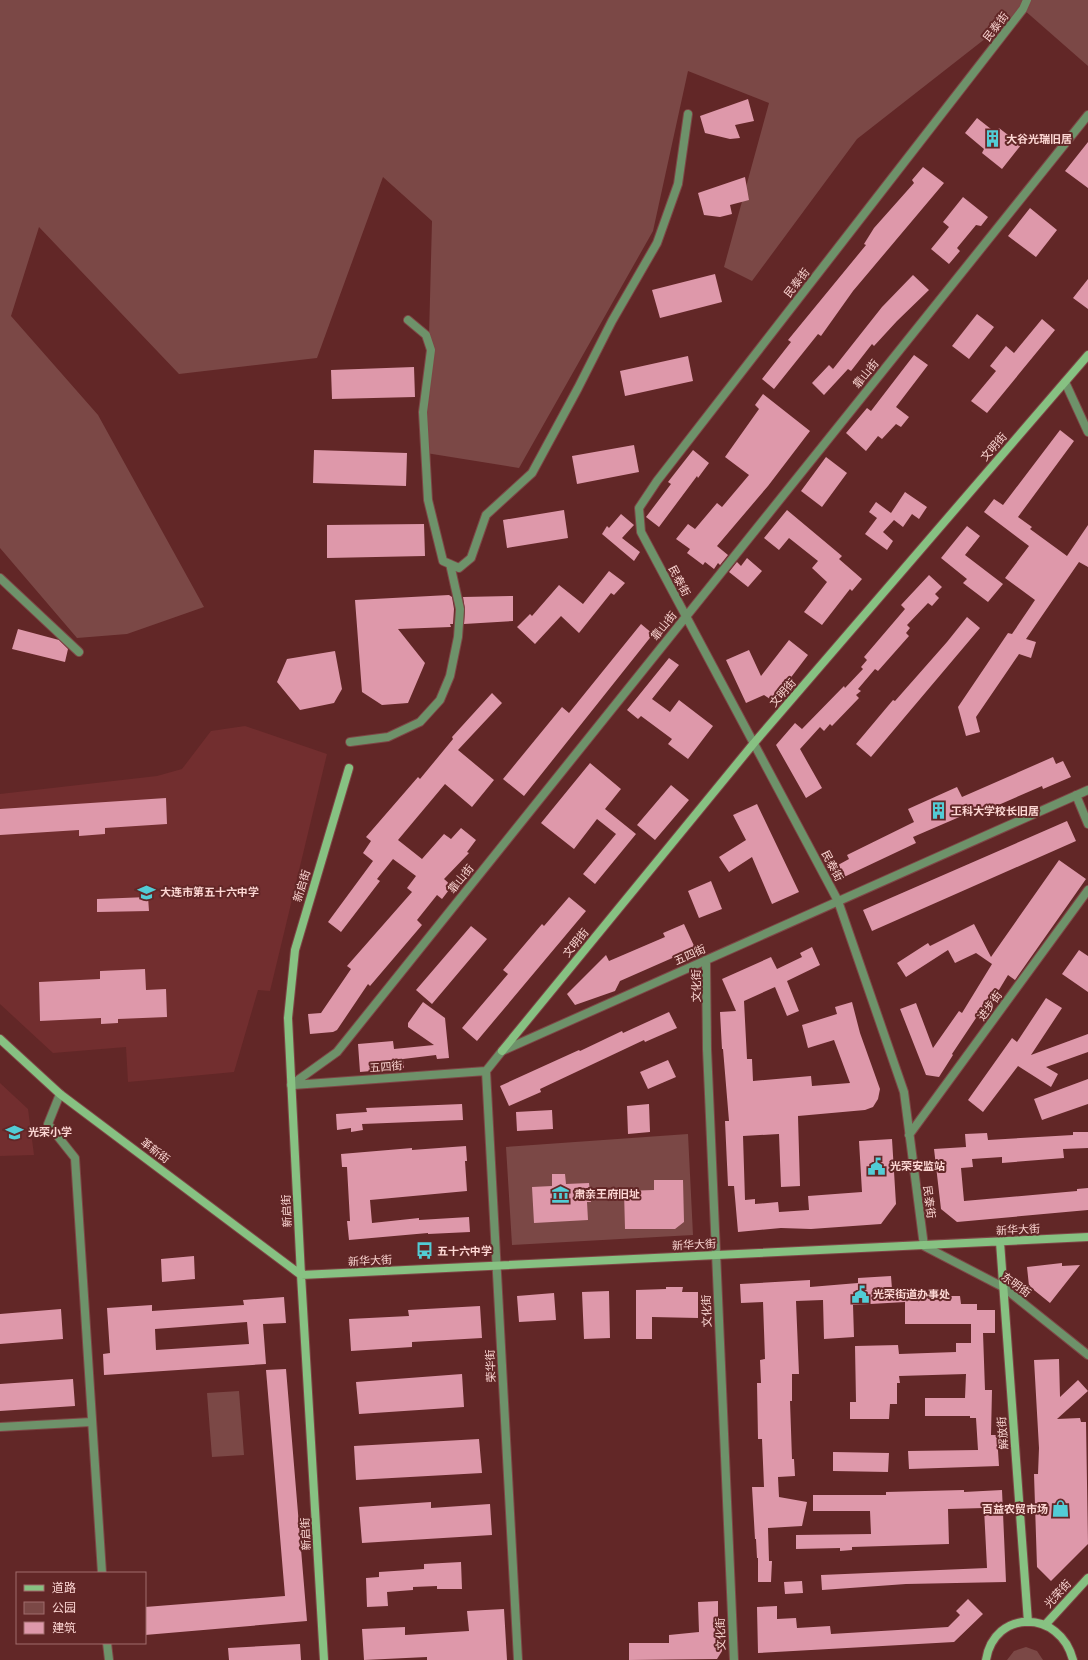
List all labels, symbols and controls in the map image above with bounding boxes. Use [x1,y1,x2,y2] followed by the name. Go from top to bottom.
[981,10,1011,44] street label: 民泰街
[983,129,1003,149] building icon: 大谷光瑞旧居
[1006,133,1072,146] place label: 大谷光瑞旧居
[782,266,812,300] street label: 民泰街
[851,357,881,391] street label: 靠山街
[978,430,1010,464] street label: 文明街
[666,563,692,599] street label: 民泰街
[649,609,679,643] street label: 靠山街
[767,676,799,710] street label: 文明街
[928,801,948,821] building icon: 工科大学校长旧居
[951,805,1039,818] place label: 工科大学校长旧居
[819,848,845,884] street label: 民泰街
[446,862,476,896] street label: 靠山街
[291,868,313,904] street label: 新启街
[137,882,157,902] school or university icon: 大连市第五十六中学
[160,886,259,899] place label: 大连市第五十六中学
[561,926,591,960] street label: 文明街
[672,942,708,968] street label: 五四街
[690,970,703,1003] street label: 文化街
[975,989,1005,1023] street label: 进步街
[369,1059,403,1075] street label: 五四街
[5,1122,25,1142] school or university icon: 光荣小学
[28,1126,72,1139] place label: 光荣小学
[138,1136,172,1166] street label: 革新街
[867,1156,887,1176] public building icon: 光荣安监站
[890,1160,945,1173] place label: 光荣安监站
[551,1184,571,1204] museum icon: 肃亲王府旧址
[921,1185,937,1219] street label: 民泰街
[574,1188,640,1201] place label: 肃亲王府旧址
[280,1194,294,1228] street label: 新启街
[996,1222,1040,1238] street label: 新华大街
[672,1237,716,1253] street label: 新华大街
[414,1241,434,1261] bus stop icon: 五十六中学
[437,1245,492,1258] place label: 五十六中学
[348,1253,392,1269] street label: 新华大街
[999,1270,1033,1300] street label: 东明街
[850,1284,870,1304] public building icon: 光荣街道办事处
[873,1288,950,1301] place label: 光荣街道办事处
[700,1294,714,1328] street label: 文化街
[484,1349,498,1383] street label: 荣华街
[995,1416,1011,1450] street label: 解放街
[1051,1499,1071,1519] shop icon: 百益农贸市场
[982,1503,1048,1516] place label: 百益农贸市场
[299,1517,313,1551] street label: 新启街
[16,1572,146,1644] legend
[1042,1577,1074,1611] street label: 光荣街
[52,1581,76,1595] text: 道路
[52,1601,76,1615] text: 公园
[714,1617,728,1651] street label: 文化街
[52,1621,76,1635] text: 建筑

